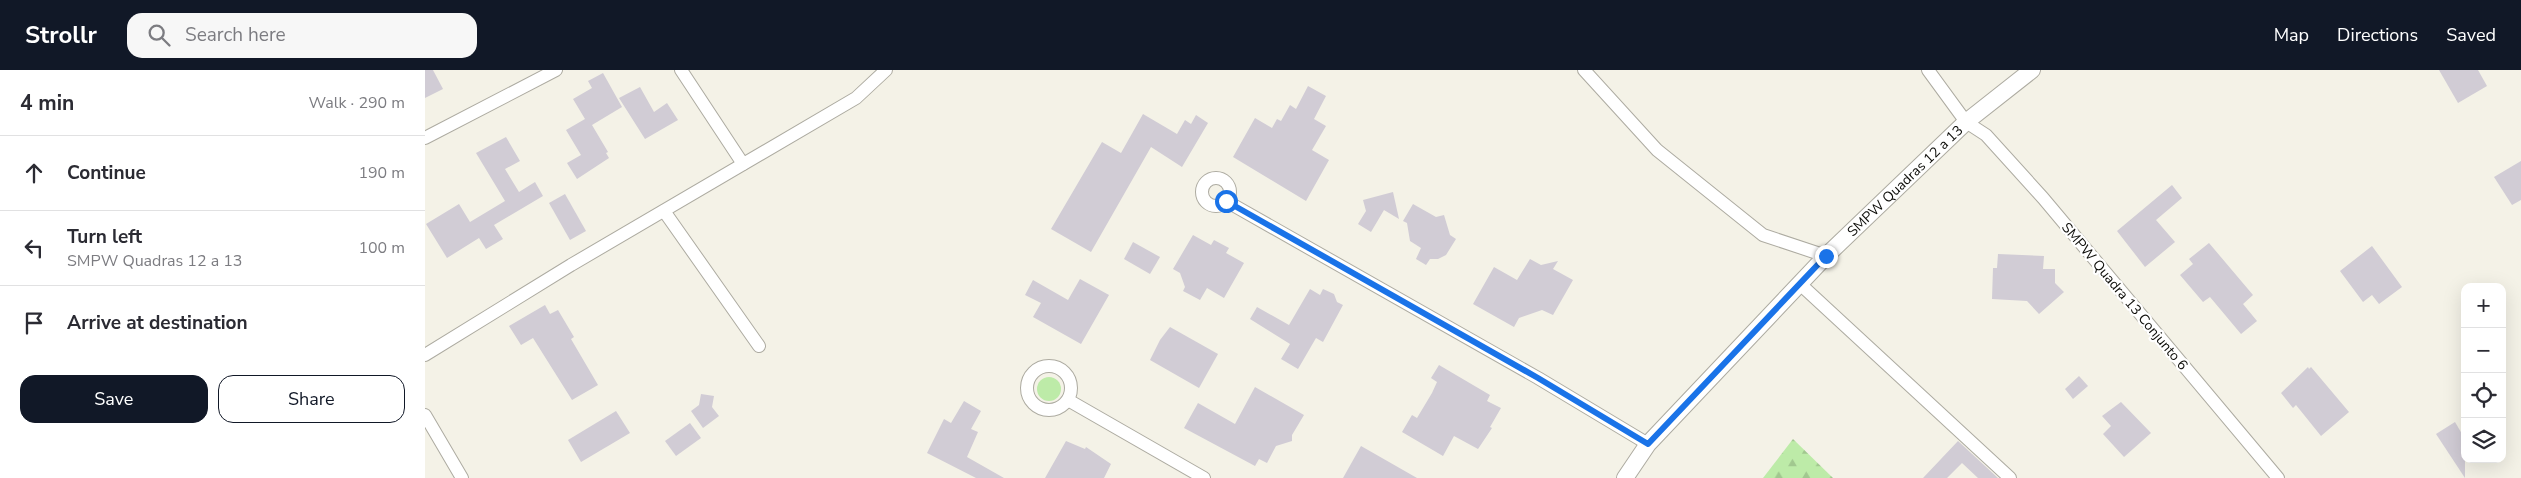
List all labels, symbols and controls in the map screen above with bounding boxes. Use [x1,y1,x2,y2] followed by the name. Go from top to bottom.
[127,13,477,58] search box
[25,19,97,51] text: Strollr
[145,21,173,49] icon: search
[185,22,286,48] text: Search here
[2274,23,2309,47] text: Map
[2337,23,2418,47] text: Directions
[2446,23,2496,47] text: Saved
[20,89,74,117] text: 4 min
[309,92,405,114] text: Walk · 290 m
[1843,121,1967,241] street label: SMPW Quadras 12 a 13
[20,159,48,187] icon: ahead
[67,160,146,186] text: Continue
[358,162,405,184] text: 190 m
[1215,190,1238,213] route start
[2057,218,2192,374] street label: SMPW Quadra 13 Conjunto 6
[67,224,142,250] text: Turn left
[20,234,48,262] icon: left
[358,237,405,259] text: 100 m
[1815,245,1838,268] route end
[67,250,242,272] text: SMPW Quadras 12 a 13
[2461,283,2506,463] map controls
[2461,283,2506,328] button: +
[20,309,48,337] icon: arrive
[67,310,248,336] text: Arrive at destination
[2461,328,2506,373] button: −
[2461,373,2506,418] button: locate
[20,375,208,423] button: Save
[218,375,405,423] button: Share
[2461,418,2506,463] button: layers

